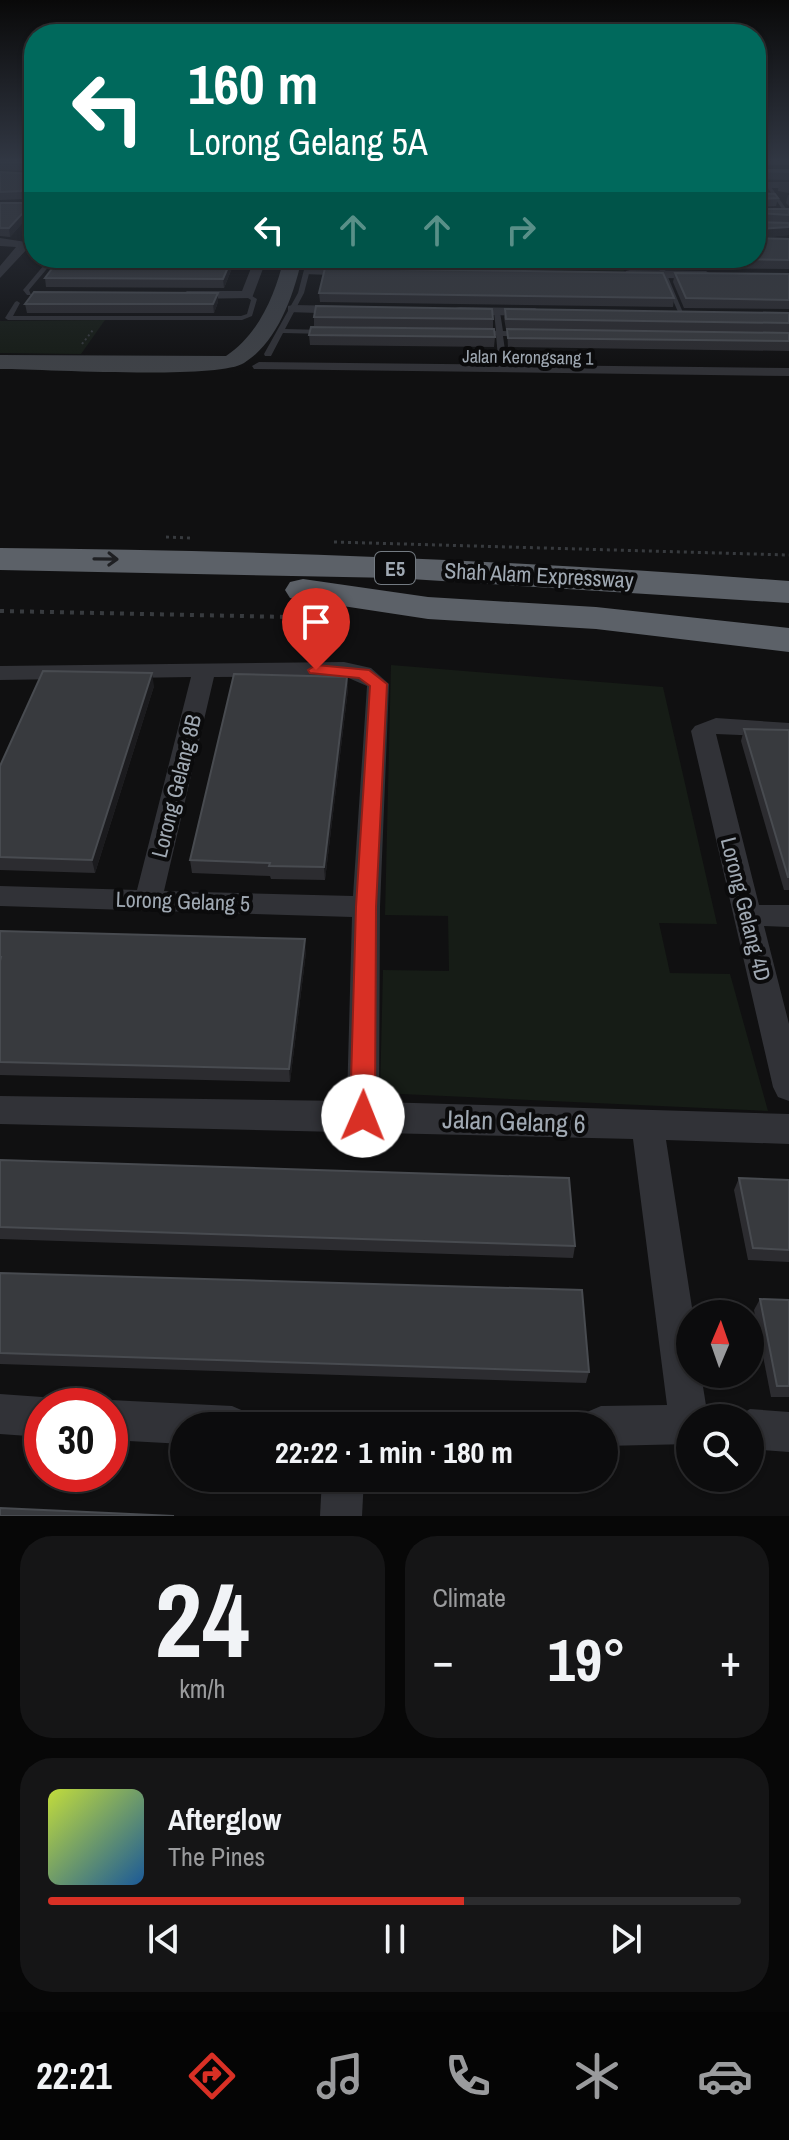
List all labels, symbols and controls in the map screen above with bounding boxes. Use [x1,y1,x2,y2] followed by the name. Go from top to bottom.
[188,46,318,121] text: 160 m
[56,56,160,160] icon: left
[188,118,428,166] text: Lorong Gelang 5A
[247,208,291,252] icon: left
[331,208,375,252] icon: ahead
[415,208,459,252] icon: ahead
[499,208,543,252] icon: right
[462,343,595,371] street label: Jalan Kerongsang 1
[92,551,119,567] one-way arrow
[375,552,415,584] road number: E5
[444,555,634,595] street label: Shah Alam Expressway
[282,588,350,670] pin
[294,600,338,644] icon: arrive
[144,711,208,861] street label: Lorong Gelang 8B
[714,834,778,984] street label: Lorong Gelang 4D
[115,884,251,918] street label: Lorong Gelang 5
[321,1074,405,1158] position arrow
[442,1101,586,1141] street label: Jalan Gelang 6
[676,1300,764,1388] north arrow
[676,1300,764,1492] map controls
[24,1388,128,1492] speed limit sign: 30
[676,1404,764,1492] button: search
[275,1432,513,1472] text: 22:22 · 1 min · 180 m
[155,1549,250,1689] text: 24
[433,1580,506,1615] text: Climate
[547,1619,626,1700] text: 19°
[433,1630,454,1690] text: −
[720,1630,741,1690] text: +
[179,1671,225,1706] text: km/h
[168,1799,281,1839] text: Afterglow
[168,1839,265,1874] text: The Pines
[142,1917,186,1961] icon: previous
[373,1917,417,1961] icon: pause
[604,1917,648,1961] icon: next
[184,2048,240,2104] icon: directions
[312,2048,368,2104] icon: music
[440,2048,496,2104] icon: phone
[569,2048,625,2104] icon: climate
[697,2048,753,2104] icon: car
[36,2052,112,2100] text: 22:21

